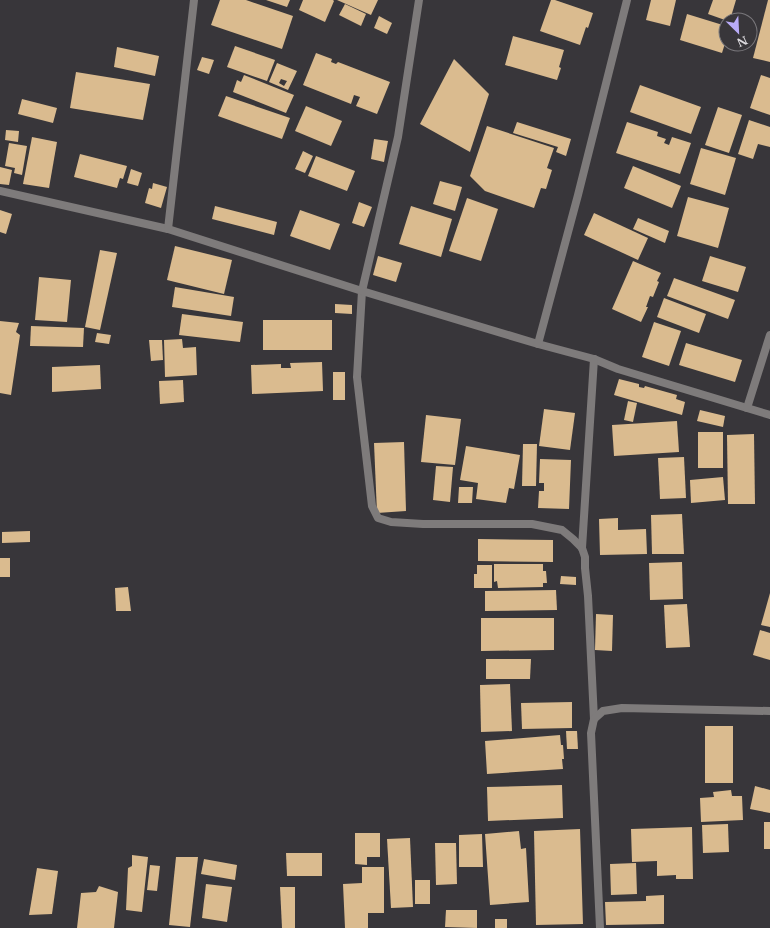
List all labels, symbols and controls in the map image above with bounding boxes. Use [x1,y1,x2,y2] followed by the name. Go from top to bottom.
[718,12,758,52] north arrow
[734,33,750,50] text: N

